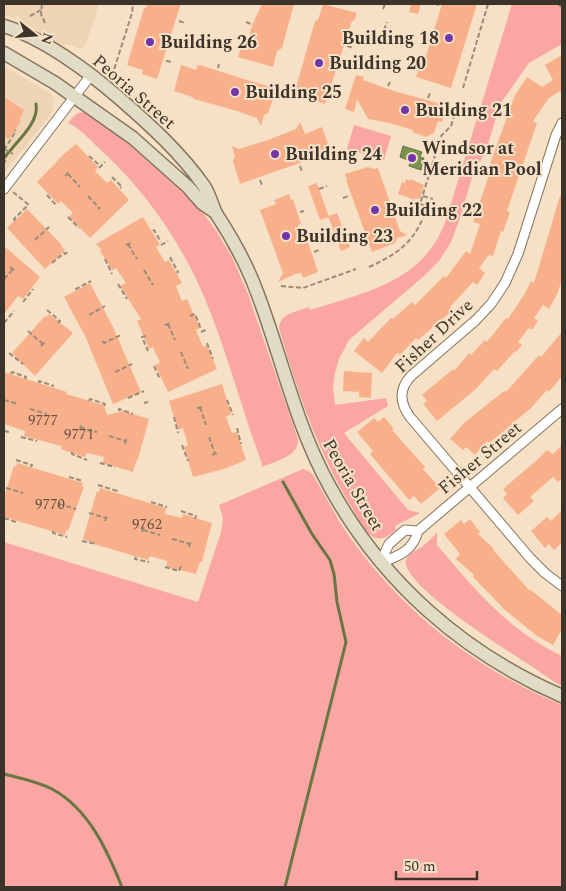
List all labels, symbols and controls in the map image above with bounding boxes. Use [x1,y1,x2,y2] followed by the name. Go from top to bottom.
[10,10,60,60] north arrow
[342,25,439,52] place label: Building 18
[160,29,257,56] place label: Building 26
[35,30,59,47] text: N
[443,32,455,44] marker: Building 18
[144,36,156,48] marker: Building 26
[86,48,182,136] street label: Peoria Street
[329,50,426,77] place label: Building 20
[313,57,325,69] marker: Building 20
[245,79,342,106] place label: Building 25
[229,86,241,98] marker: Building 25
[415,97,512,124] place label: Building 21
[399,104,411,116] marker: Building 21
[422,135,542,183] place label: Windsor at Meridian Pool
[285,141,382,168] place label: Building 24
[269,148,281,160] marker: Building 24
[406,152,418,164] marker: Windsor at Meridian Pool
[385,197,482,224] place label: Building 22
[369,204,381,216] marker: Building 22
[296,223,393,250] place label: Building 23
[280,230,292,242] marker: Building 23
[389,292,479,380] street label: Fisher Drive
[28,409,58,432] house number: 9777
[432,415,528,501] street label: Fisher Street
[64,423,94,446] house number: 9771
[316,434,390,536] street label: Peoria Street
[35,493,65,516] house number: 9770
[132,513,162,536] house number: 9762
[396,848,477,880] scale bar
[404,855,436,878] text: 50 m

